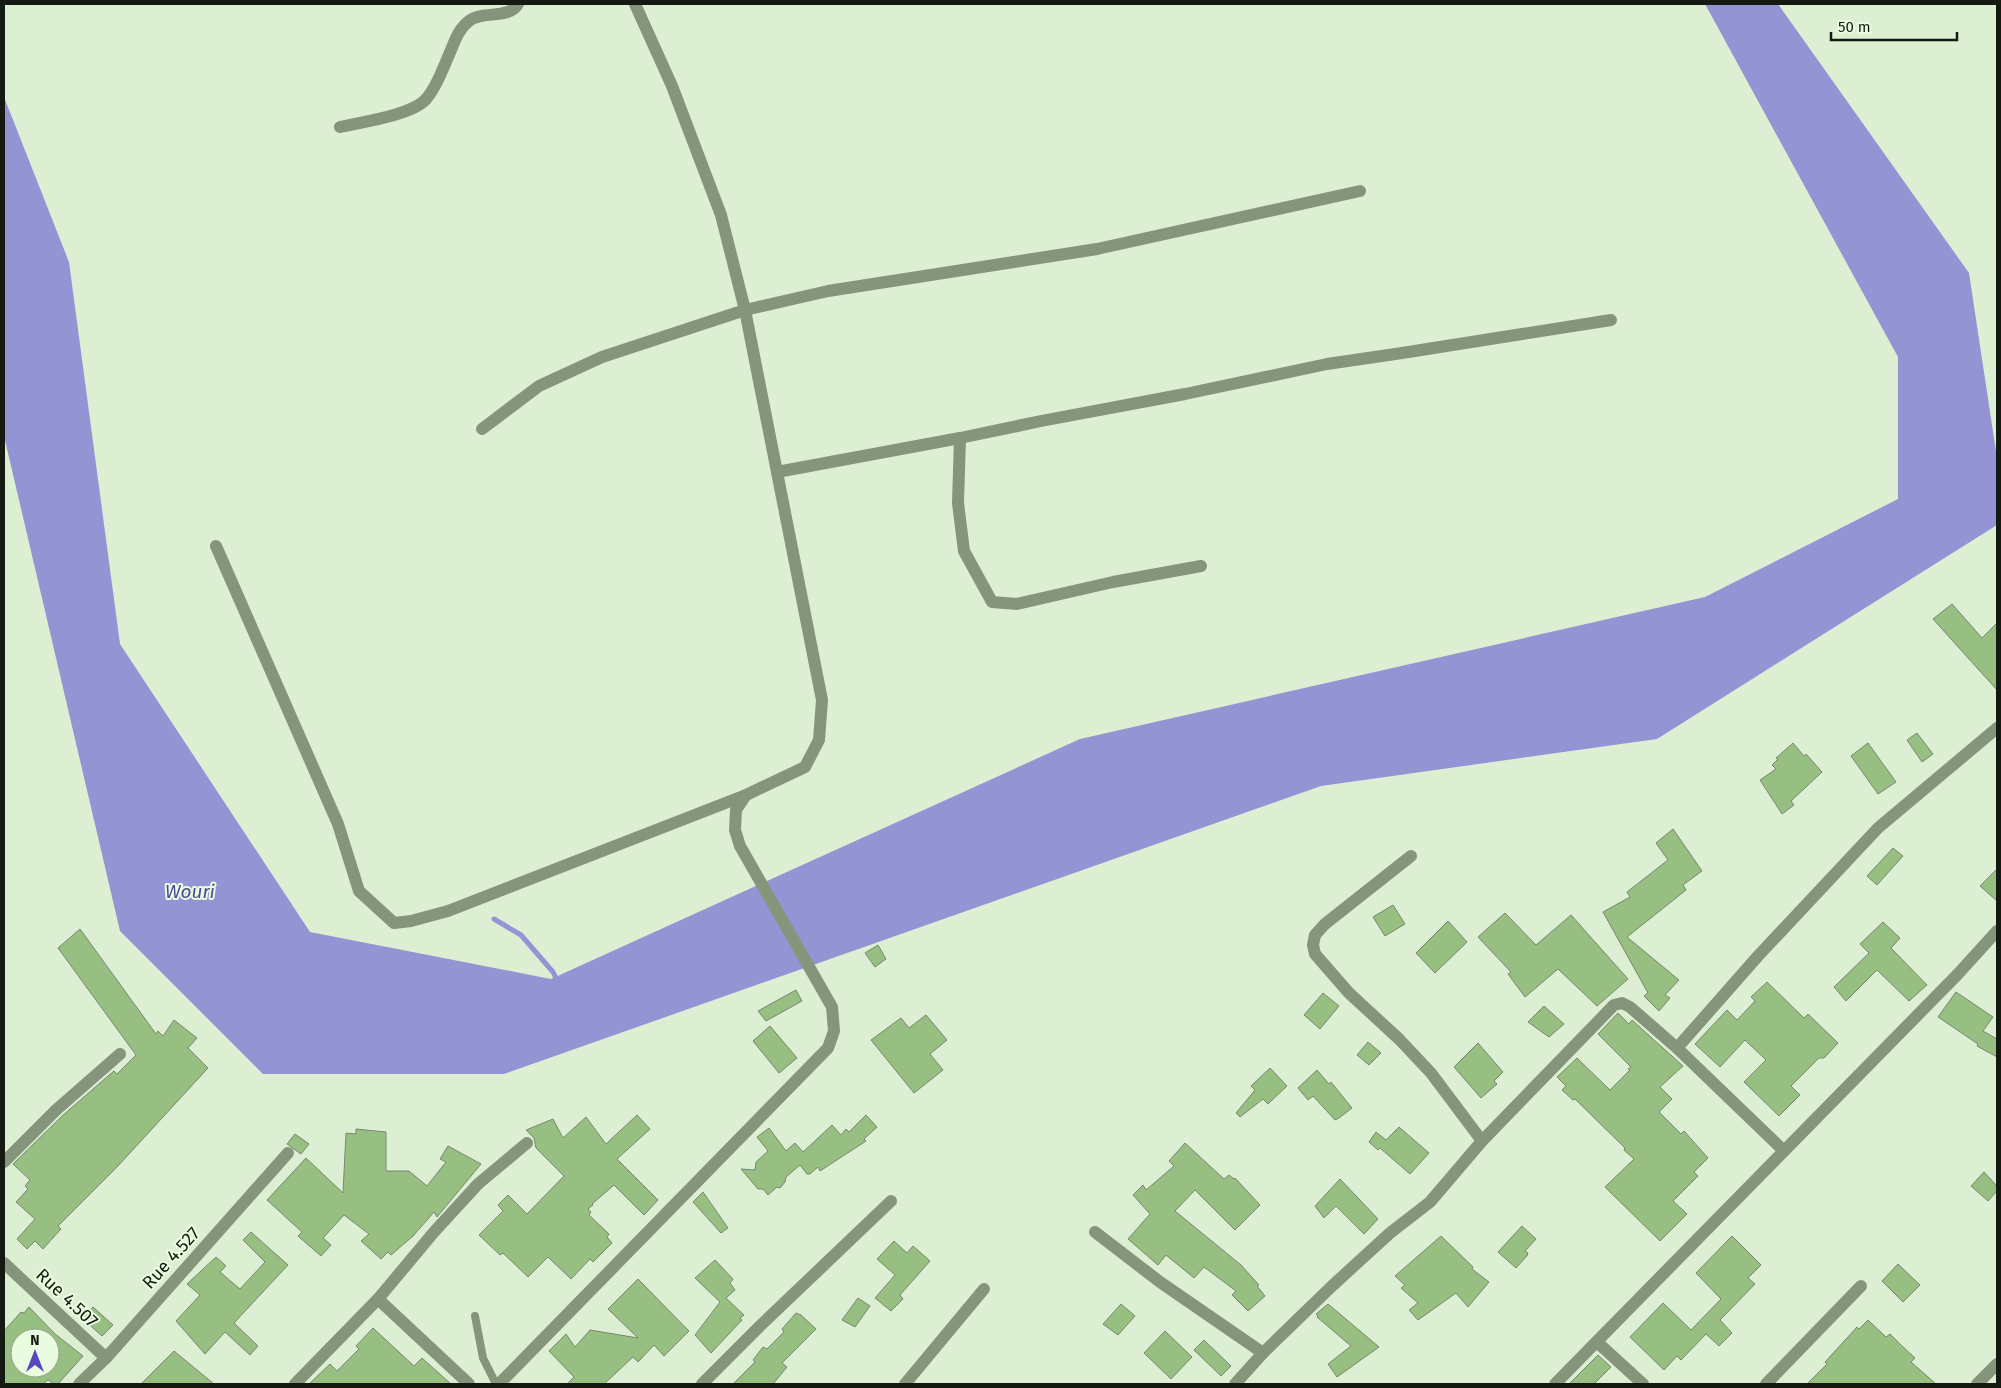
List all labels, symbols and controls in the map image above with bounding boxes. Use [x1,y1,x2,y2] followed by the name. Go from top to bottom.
[1831,10,1957,42] scale bar
[1838,18,1871,36] text: 50 m
[165,880,216,903] water label: Wouri
[138,1223,204,1293] street label: Rue 4.527
[31,1264,103,1332] street label: Rue 4.507
[10,1328,60,1378] north arrow
[30,1332,40,1349] text: N

